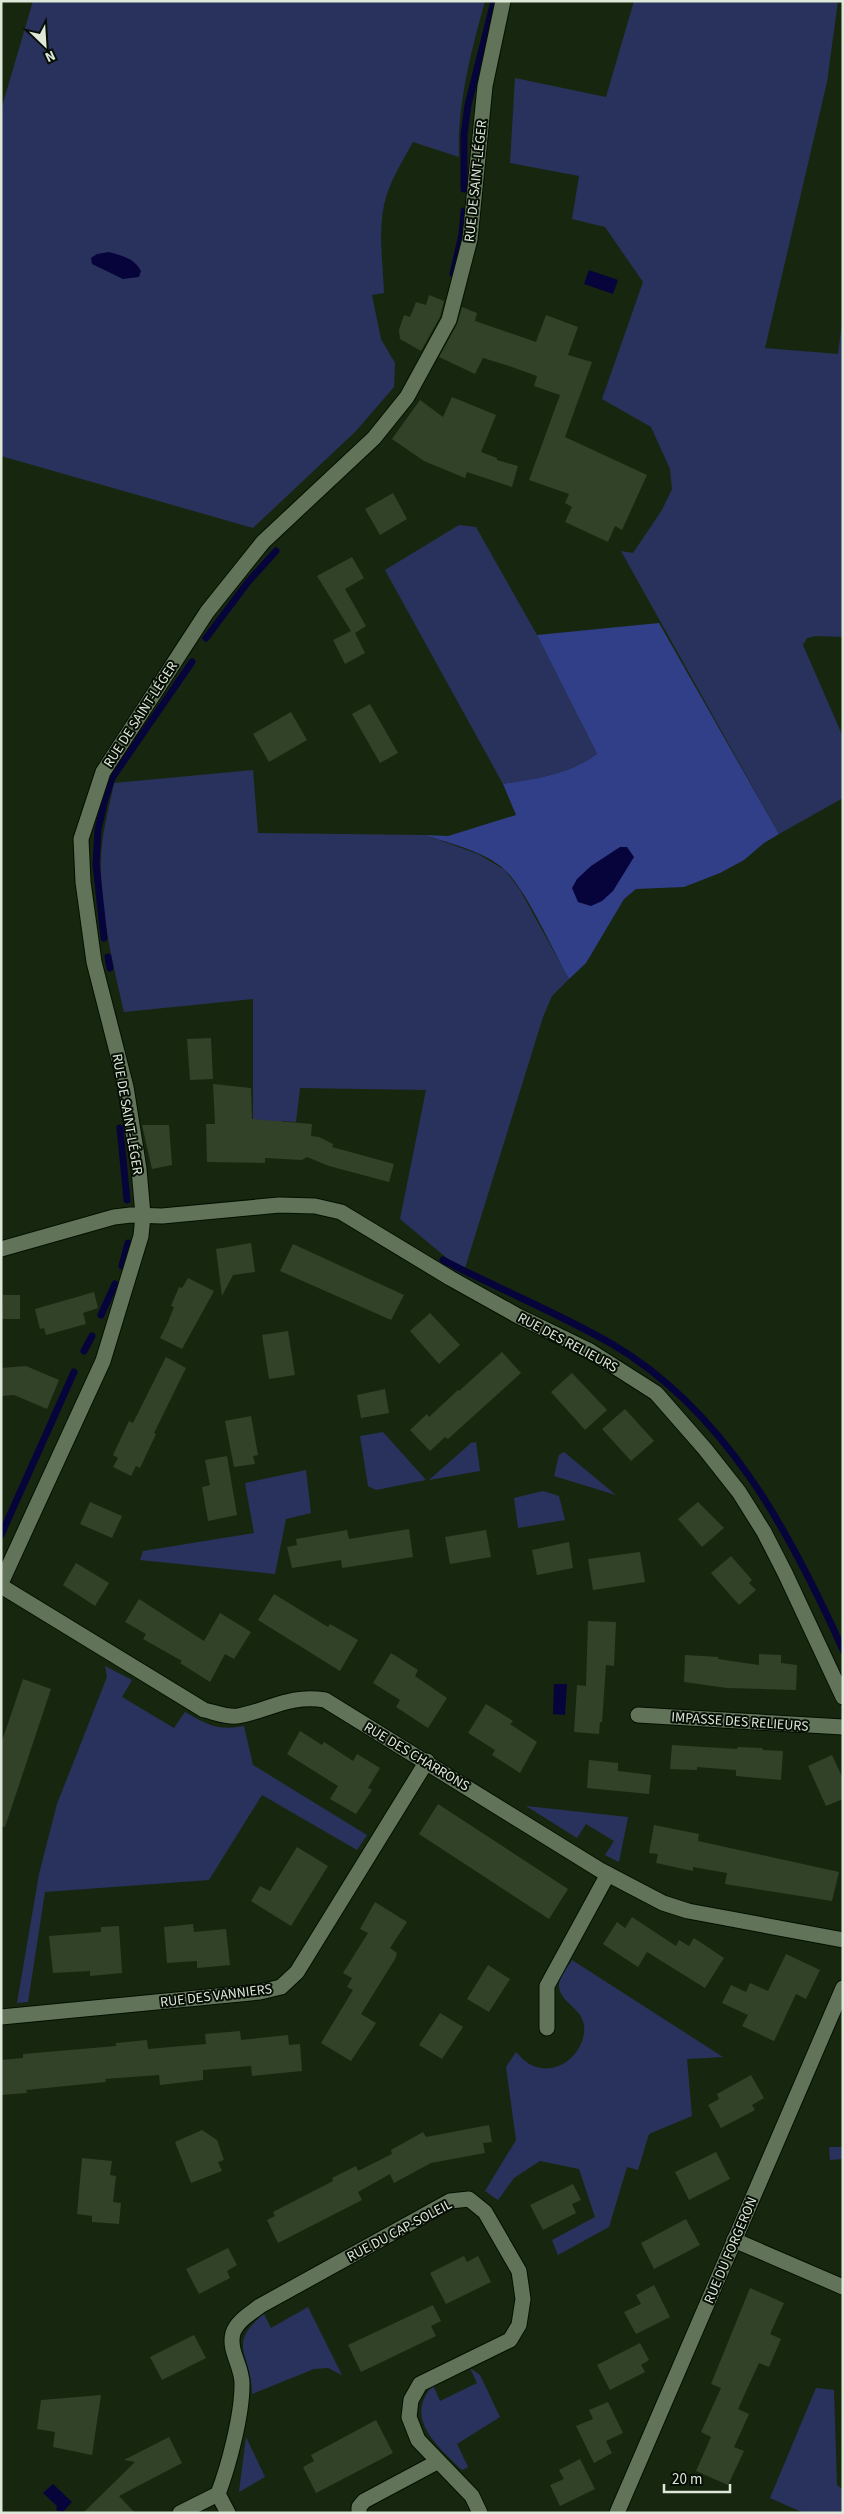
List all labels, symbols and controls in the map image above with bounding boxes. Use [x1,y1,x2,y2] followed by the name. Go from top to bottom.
[20,20,70,70] north arrow
[42,45,59,67] text: N
[460,119,492,243] street label: RUE DE SAINT-LÉGER
[99,658,183,771] street label: RUE DE SAINT-LÉGER
[107,1052,148,1176] street label: RUE DE SAINT-LÉGER
[514,1308,621,1378] street label: RUE DES RELIEURS
[671,1707,809,1737] street label: IMPASSE DES RELIEURS
[360,1717,473,1796] street label: RUE DES CHARRONS
[159,1979,273,2013] street label: RUE DES VANNIERS
[699,2194,762,2307] street label: RUE DU FORGERON
[343,2195,456,2267] street label: RUE DU CAP-SOLEIL
[664,2462,730,2494] scale bar
[672,2469,702,2490] text: 20 m

